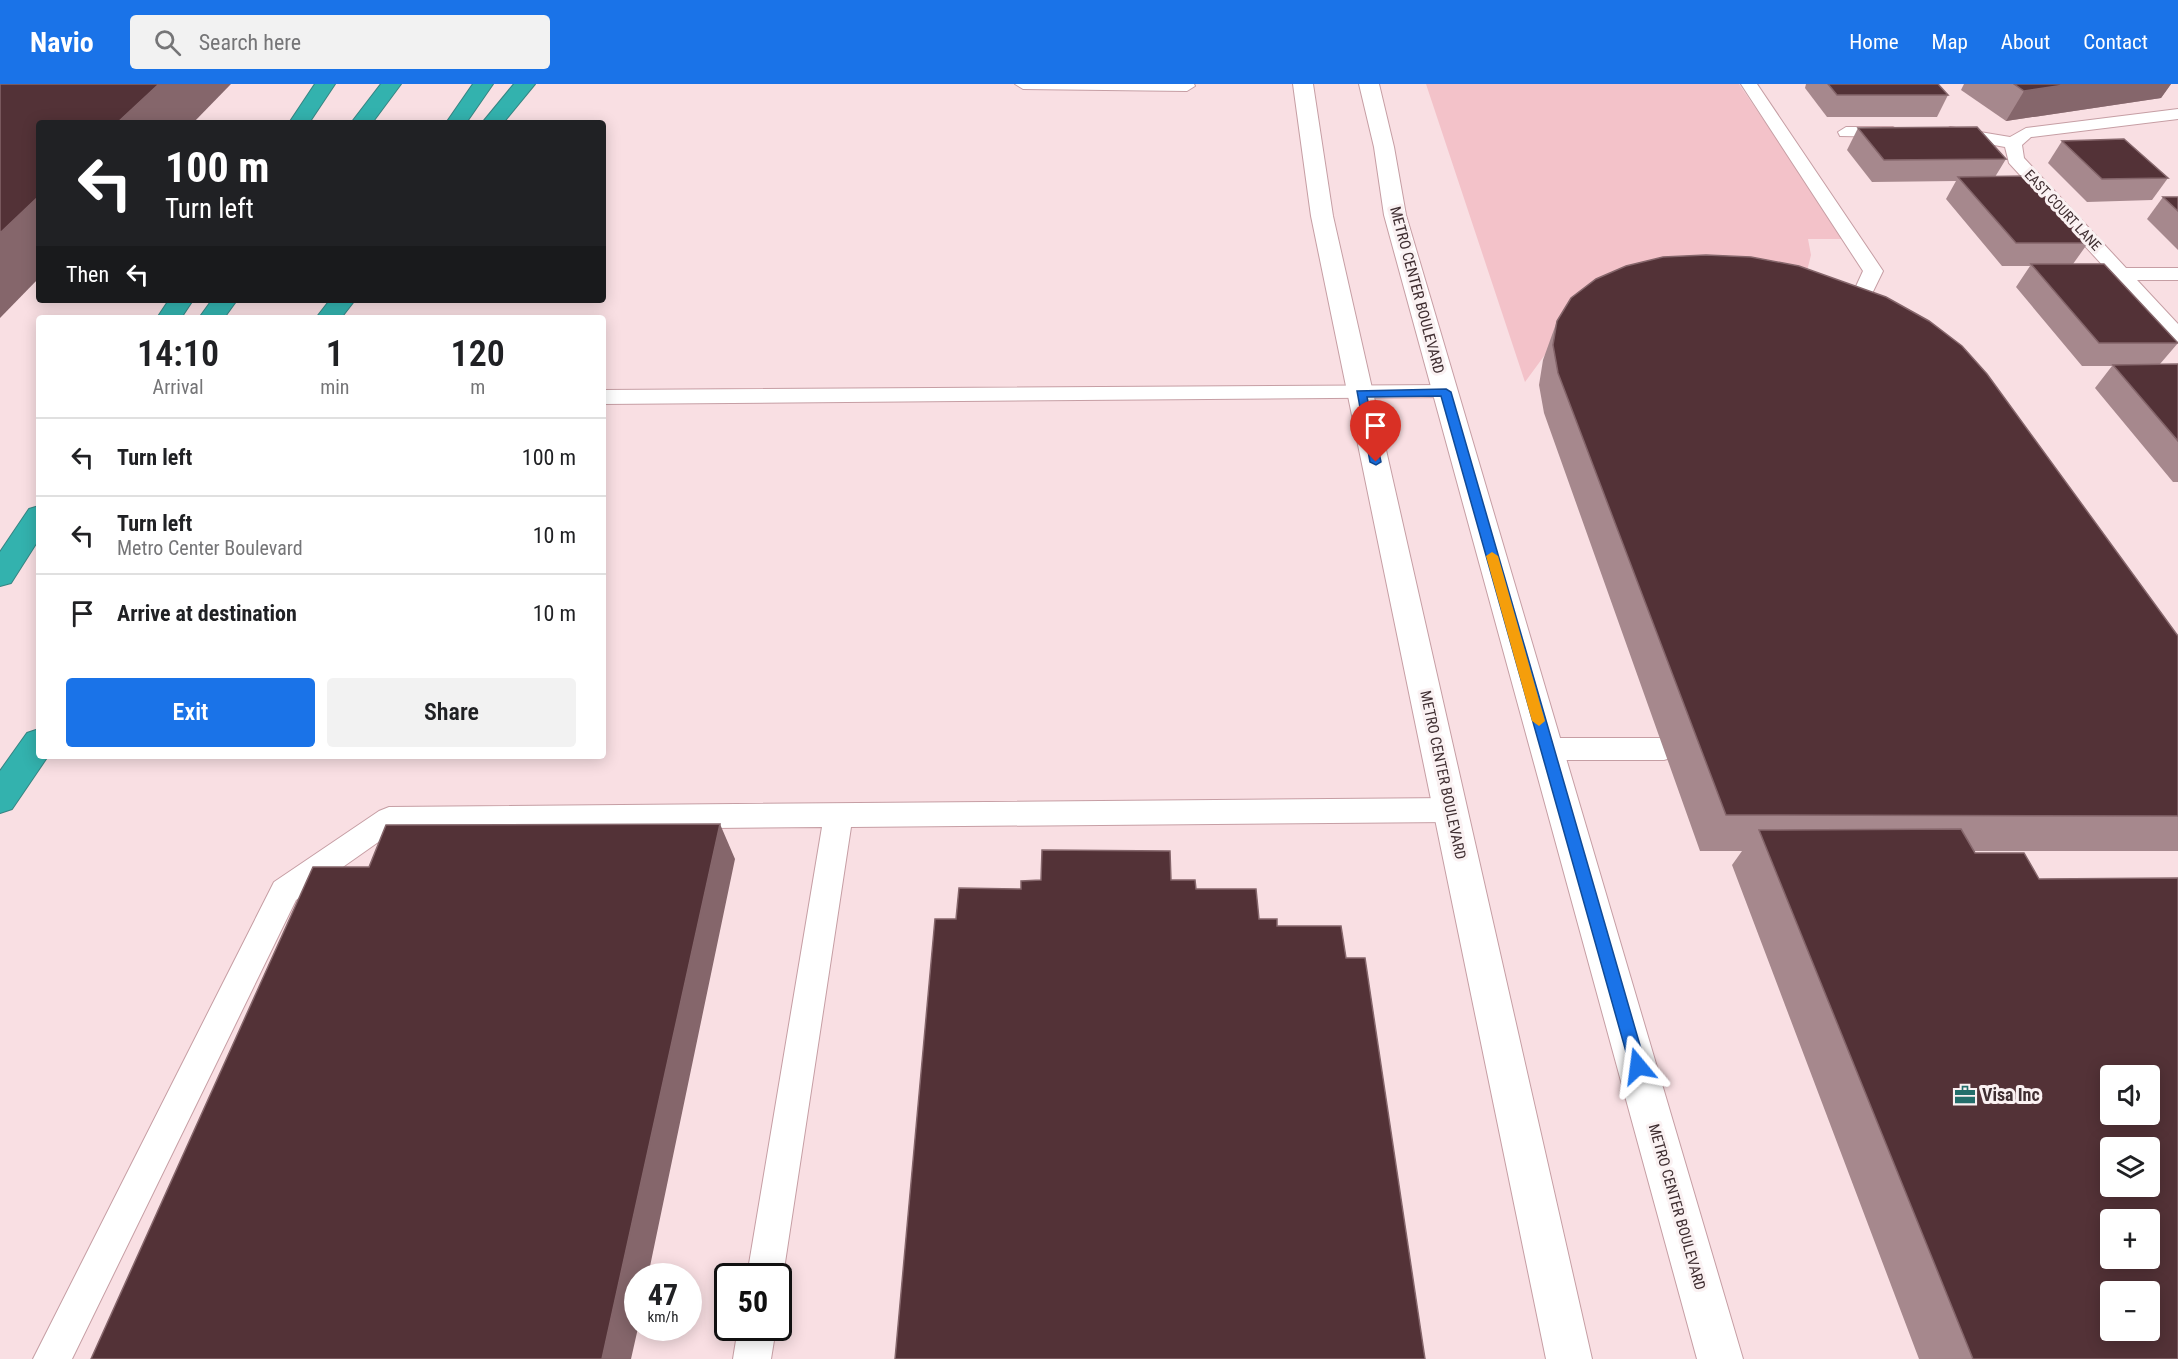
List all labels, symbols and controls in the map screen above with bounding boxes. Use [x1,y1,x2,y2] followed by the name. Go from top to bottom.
[130,15,550,69] search box
[30,26,94,59] text: Navio
[151,26,184,59] icon: search
[199,30,301,55] text: Search here
[1849,30,1899,54] text: Home
[1932,30,1968,54] text: Map
[2001,30,2050,54] text: About
[2083,30,2148,54] text: Contact
[165,143,270,192] text: 100 m
[66,144,144,222] icon: left
[2022,166,2104,254] street label: EAST COURT LANE
[165,193,254,225] text: Turn left
[1386,205,1448,375] street label: METRO CENTER BOULEVARD
[121,258,154,291] icon: left
[66,262,109,287] text: Then
[137,333,219,375] text: 14:10
[326,333,344,375] text: 1
[451,333,505,375] text: 120
[153,375,204,399] text: Arrival
[320,375,349,399] text: min
[470,375,485,399] text: m
[1350,400,1401,462] pin
[1359,409,1392,442] icon: arrive
[66,441,99,474] icon: left
[117,445,192,470] text: Turn left
[522,445,576,470] text: 100 m
[117,511,192,536] text: Turn left
[66,519,99,552] icon: left
[533,523,576,548] text: 10 m
[117,536,303,560] text: Metro Center Boulevard
[66,597,99,630] icon: arrive
[117,601,297,626] text: Arrive at destination
[533,601,576,626] text: 10 m
[66,678,315,747] button: Exit
[327,678,576,747] button: Share
[1416,689,1470,861] street label: METRO CENTER BOULEVARD
[1606,1034,1670,1098] position arrow
[2100,1065,2160,1341] map controls
[2100,1065,2160,1125] button: sound
[1953,1083,1977,1107] office icon: Visa Inc
[1982,1084,2040,1105] place label: Visa Inc
[1645,1122,1709,1292] street label: METRO CENTER BOULEVARD
[2100,1137,2160,1197] button: layers
[2100,1209,2160,1269] button: +
[714,1263,792,1341] speed limit sign: 50
[648,1277,678,1312] text: 47
[2100,1281,2160,1341] button: −
[648,1308,678,1326] text: km/h

